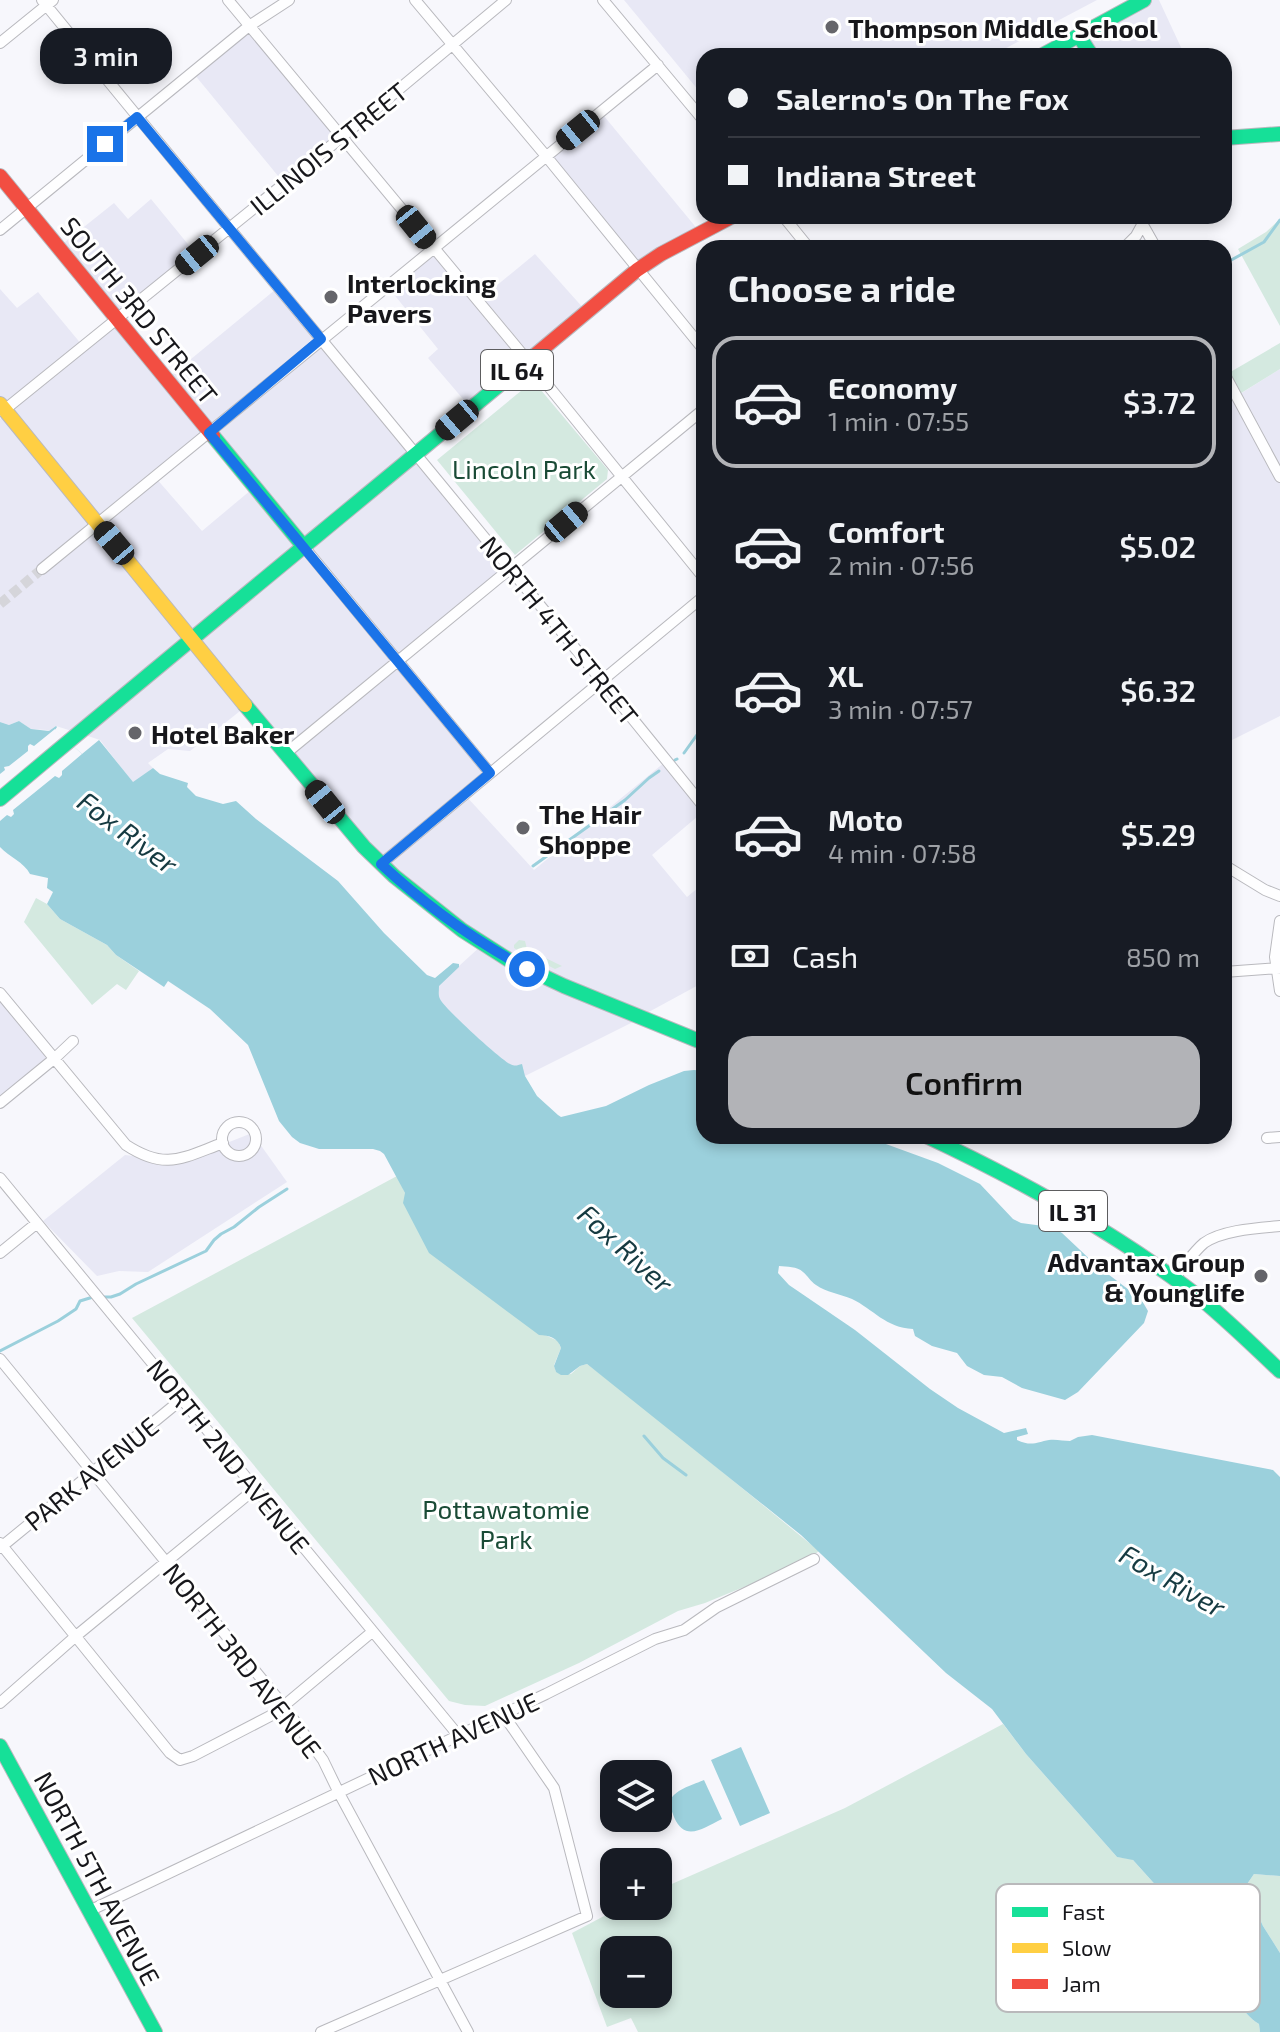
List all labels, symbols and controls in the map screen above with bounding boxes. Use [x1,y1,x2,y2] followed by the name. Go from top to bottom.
[848,12,1158,43] place label: Thompson Middle School
[823,18,841,36] marker: Thompson Middle School
[39,28,171,84] callout: 3 min
[73,40,139,71] text: 3 min
[243,75,413,221] street label: ILLINOIS STREET
[776,80,1069,116] text: Salerno's On The Fox
[552,106,604,154] car
[87,126,123,162] route end
[776,157,976,193] text: Indiana Street
[392,201,440,253] car
[55,210,225,410] street label: SOUTH 3RD STREET
[171,231,223,279] car
[728,266,956,309] text: Choose a ride
[347,267,496,328] place label: Interlocking Pavers
[322,288,340,306] marker: Interlocking Pavers
[481,350,553,390] road number: IL 64
[732,366,804,438] icon: car
[828,369,957,405] text: Economy
[1123,384,1196,420] text: $3.72
[431,395,483,445] car
[828,405,969,436] text: 1 min · 07:55
[452,453,596,484] park label: Lincoln Park
[540,497,592,547] car
[732,510,804,582] icon: car
[828,513,945,549] text: Comfort
[89,517,139,569] car
[1120,528,1196,564] text: $5.02
[474,529,646,731] street label: NORTH 4TH STREET
[828,549,974,580] text: 2 min · 07:56
[732,654,804,726] icon: car
[828,657,863,693] text: XL
[1120,672,1196,708] text: $6.32
[828,693,973,724] text: 3 min · 07:57
[151,718,294,749] place label: Hotel Baker
[126,724,144,742] marker: Hotel Baker
[301,776,349,828] car
[71,783,185,881] water label: Fox River
[539,798,642,859] place label: The Hair Shoppe
[732,798,804,870] icon: car
[828,801,903,837] text: Moto
[1121,816,1196,852] text: $5.29
[514,819,532,837] marker: The Hair Shoppe
[828,837,977,868] text: 4 min · 07:58
[728,934,772,978] icon: cash
[792,938,858,974] text: Cash
[1126,941,1200,972] text: 850 m
[509,951,545,987] route start
[728,1036,1200,1128] button: Confirm
[1039,1191,1107,1231] road number: IL 31
[571,1196,681,1300] water label: Fox River
[1048,1246,1245,1307] place label: Advantax Group & Younglife
[1252,1267,1270,1285] marker: Advantax Group & Younglife
[141,1353,317,1559] street label: NORTH 2ND AVENUE
[18,1410,164,1536] street label: PARK AVENUE
[422,1493,590,1554] park label: Pottawatomie Park
[1114,1536,1233,1624] water label: Fox River
[157,1556,329,1764] street label: NORTH 3RD AVENUE
[363,1685,543,1791] street label: NORTH AVENUE
[600,1760,672,2008] map controls
[600,1760,672,1832] button: layers
[29,1766,167,1990] street label: NORTH 5TH AVENUE
[600,1848,672,1920] button: +
[996,1884,1260,2012] legend
[1062,1898,1105,1924] text: Fast
[1062,1934,1111,1960] text: Slow
[600,1936,672,2008] button: −
[1062,1970,1101,1996] text: Jam

